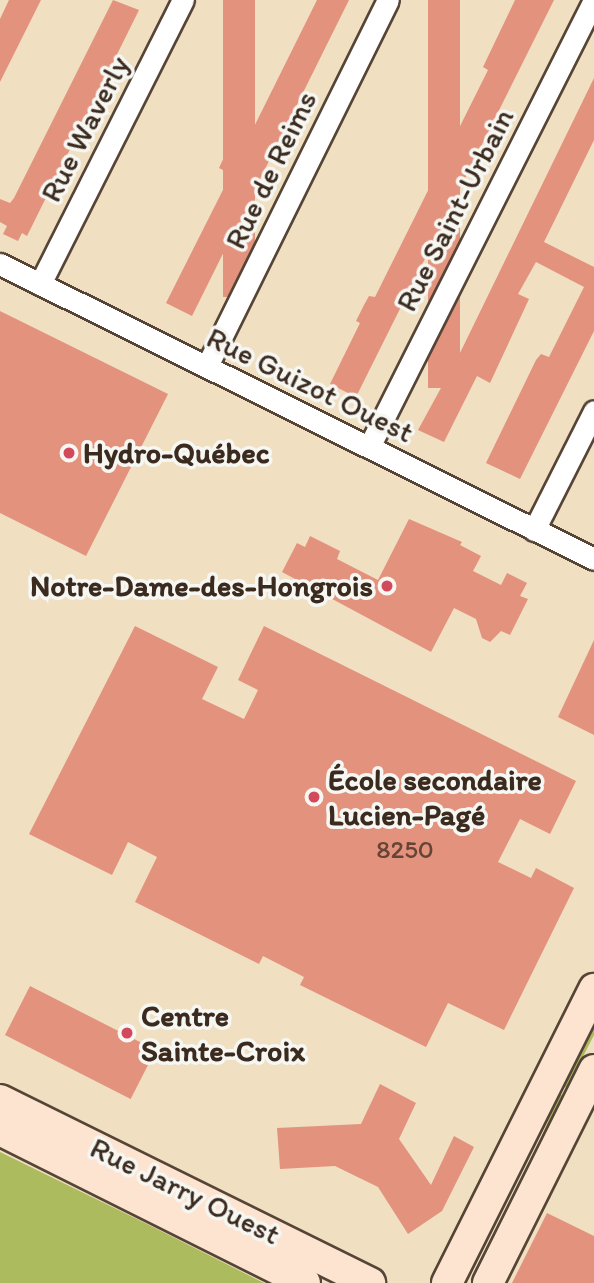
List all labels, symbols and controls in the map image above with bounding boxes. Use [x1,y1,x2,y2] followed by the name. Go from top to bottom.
[33,51,137,207] street label: Rue Waverly
[217,85,325,255] street label: Rue de Reims
[388,103,522,317] street label: Rue Saint-Urbain
[201,320,419,450] street label: Rue Guizot Ouest
[83,435,269,471] place label: Hydro-Québec
[61,445,77,461] marker: Hydro-Québec
[30,568,373,604] place label: Notre-Dame-des-Hongrois
[379,578,395,594] marker: Notre-Dame-des-Hongrois
[328,762,542,832] place label: École secondaire Lucien-Pagé
[306,789,322,805] marker: École secondaire Lucien-Pagé
[376,834,434,866] house number: 8250
[141,998,305,1068] place label: Centre Sainte-Croix
[119,1025,135,1041] marker: Centre Sainte-Croix
[84,1130,286,1252] street label: Rue Jarry Ouest

